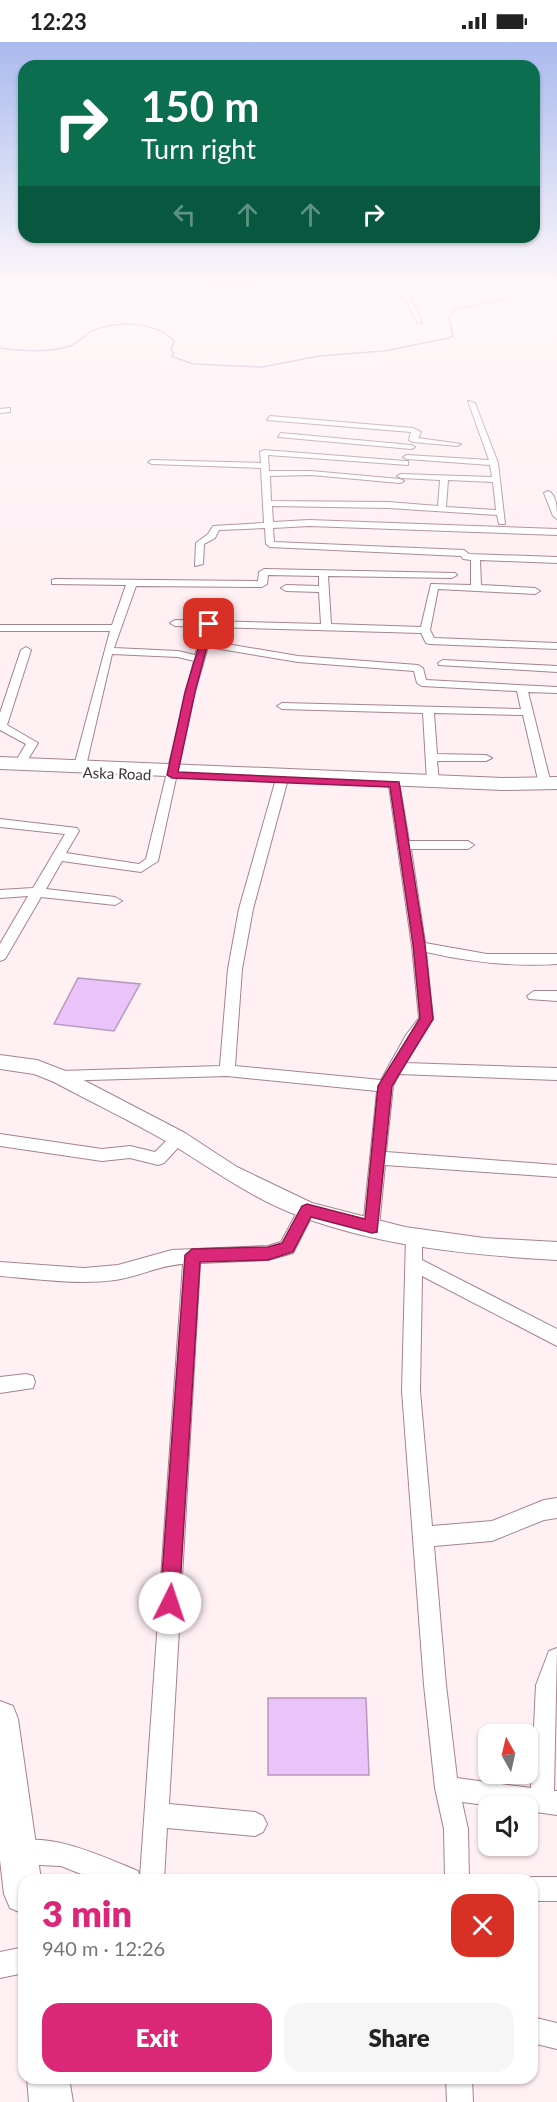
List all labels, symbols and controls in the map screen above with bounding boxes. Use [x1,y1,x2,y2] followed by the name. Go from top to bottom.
[30,8,87,35] text: 12:23
[141,81,259,131] text: 150 m
[42,84,120,162] icon: right
[141,132,256,165] text: Turn right
[168,198,201,231] icon: left
[231,198,264,231] icon: ahead
[294,198,327,231] icon: ahead
[357,198,390,231] icon: right
[183,598,234,649] pin
[192,607,225,640] icon: arrive
[82,763,152,783] street label: Aska Road
[138,1571,202,1635] position arrow
[478,1724,538,1784] north arrow
[478,1724,538,1856] map controls
[478,1796,538,1856] button: sound
[42,1891,132,1935] text: 3 min
[451,1894,514,1957] button: close
[42,1936,165,1960] text: 940 m · 12:26
[42,2003,272,2072] button: Exit
[284,2003,514,2072] button: Share

